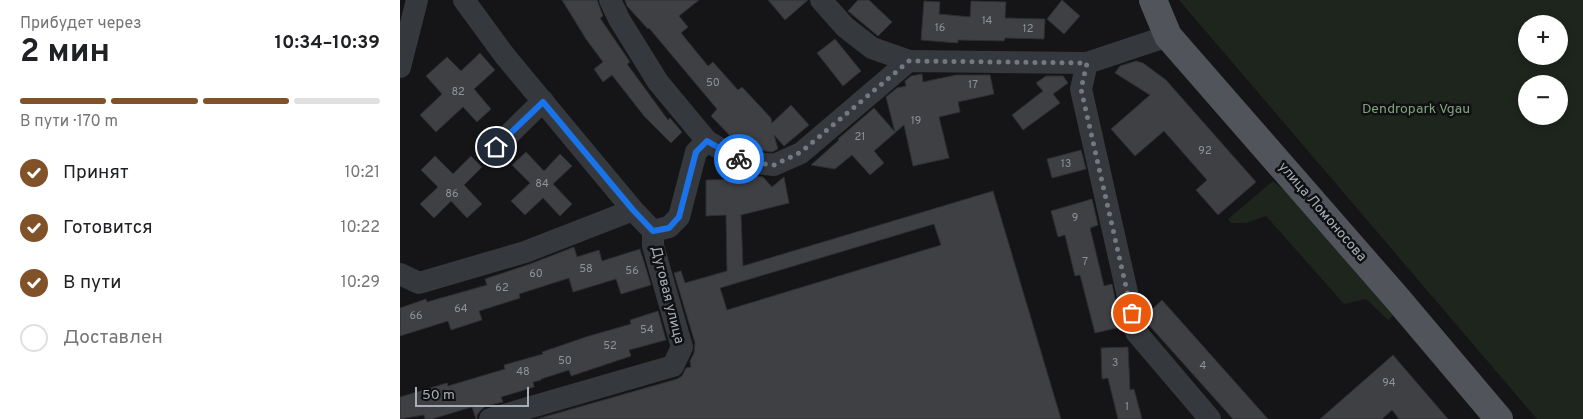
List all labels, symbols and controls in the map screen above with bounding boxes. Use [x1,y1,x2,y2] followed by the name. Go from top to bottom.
[20,14,142,34] text: Прибудет через
[982,14,993,28] house number: 14
[1518,15,1568,125] map controls
[1518,15,1568,65] button: +
[935,21,945,35] house number: 16
[1023,22,1033,36] house number: 12
[274,31,380,55] text: 10:34–10:39
[20,33,110,73] text: 2 мин
[1518,75,1568,125] button: −
[706,76,720,90] house number: 50
[968,78,978,92] house number: 17
[451,85,465,99] house number: 82
[1362,101,1470,118] park label: Dendropark Vgau
[20,112,118,132] text: В пути · 170 m
[911,114,921,128] house number: 19
[475,126,517,168] pin
[855,130,865,144] house number: 21
[482,133,510,161] icon: home
[714,134,764,184] courier
[1198,144,1212,158] house number: 92
[725,145,753,173] icon: bike
[1061,157,1071,171] house number: 13
[20,159,48,187] icon: check
[1274,159,1370,265] street label: улица Ломоносова
[63,161,129,185] text: Принят
[344,163,380,183] text: 10:21
[535,177,549,191] house number: 84
[445,187,459,201] house number: 86
[1072,211,1078,225] house number: 9
[20,214,48,242] icon: check
[63,216,153,240] text: Готовится
[341,218,380,238] text: 10:22
[647,244,687,346] street label: Дуговая улица
[1082,255,1088,269] house number: 7
[579,262,593,276] house number: 58
[625,264,639,278] house number: 56
[529,267,543,281] house number: 60
[20,269,48,297] icon: check
[63,271,121,295] text: В пути
[341,273,380,293] text: 10:29
[495,281,509,295] house number: 62
[1111,292,1153,334] pin
[1118,299,1146,327] icon: bag
[454,302,468,316] house number: 64
[409,309,423,323] house number: 66
[640,323,654,337] house number: 54
[63,326,163,350] text: Доставлен
[603,339,617,353] house number: 52
[558,354,572,368] house number: 50
[1112,356,1118,370] house number: 3
[1200,359,1207,373] house number: 4
[516,365,530,379] house number: 48
[1382,376,1396,390] house number: 94
[415,384,529,407] scale bar
[422,387,455,404] text: 50 m
[1125,400,1129,414] house number: 1

